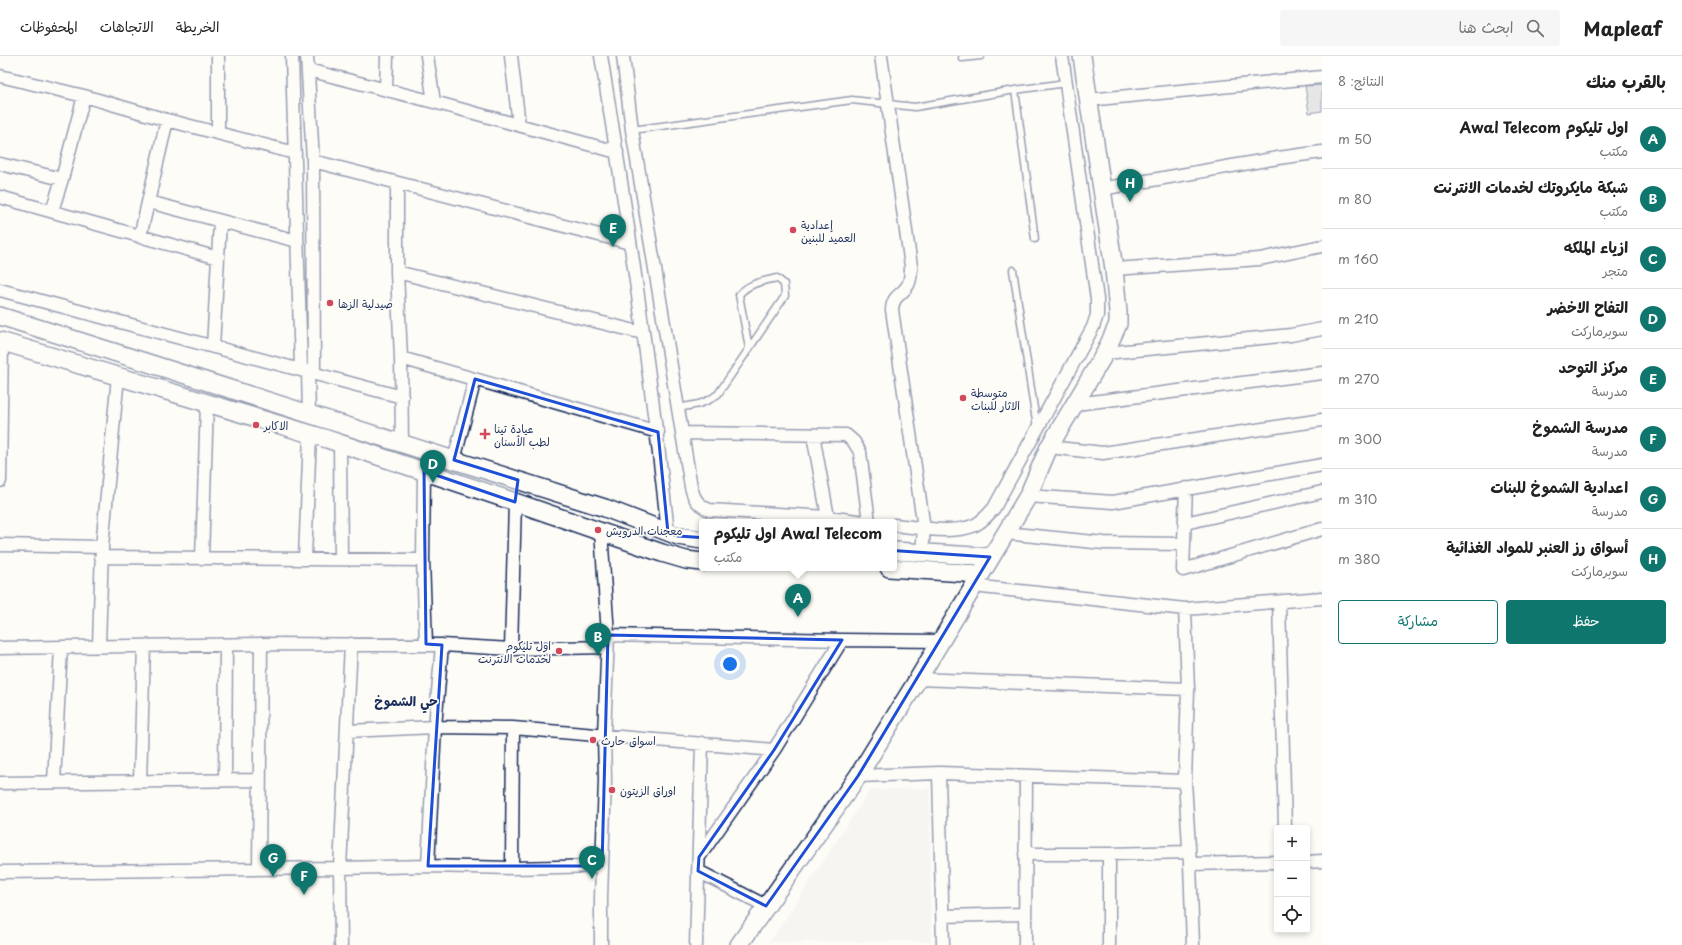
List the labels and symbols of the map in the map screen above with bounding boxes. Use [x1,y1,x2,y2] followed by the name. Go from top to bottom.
[1117,169,1143,202] pin: H
[600,214,626,247] pin: E
[801,216,856,246] place label: إعدادية العميد للبنين
[788,225,798,235] marker: إعدادية العميد للبنين
[338,295,393,312] place label: صيدلية الزها
[325,298,335,308] marker: صيدلية الزها
[971,384,1020,414] place label: متوسطة الاثار للبنات
[958,393,968,403] marker: متوسطة الاثار للبنات
[263,417,288,434] place label: الاكابر
[251,420,261,430] marker: الاكابر
[494,420,550,450] place label: عيادة تينا لطب الأسنان
[479,428,491,440] marker: عيادة تينا لطب الأسنان
[420,450,446,483] pin: D
[606,522,682,539] place label: معجنات الدرويش
[593,525,603,535] marker: معجنات الدرويش
[785,584,811,617] pin: A
[585,623,611,656] pin: B
[478,637,551,667] place label: اول تليكوم لخدمات الانترنت
[554,646,564,656] marker: اول تليكوم لخدمات الانترنت
[720,654,740,674] your location
[374,691,438,714] district label: حي الشموخ
[601,732,656,749] place label: اسواق حارث
[588,735,598,745] marker: اسواق حارث
[620,782,676,799] place label: اوراق الزيتون
[607,785,617,795] marker: اوراق الزيتون
[260,844,286,877] pin: G
[579,846,605,879] pin: C
[291,862,317,895] pin: F

